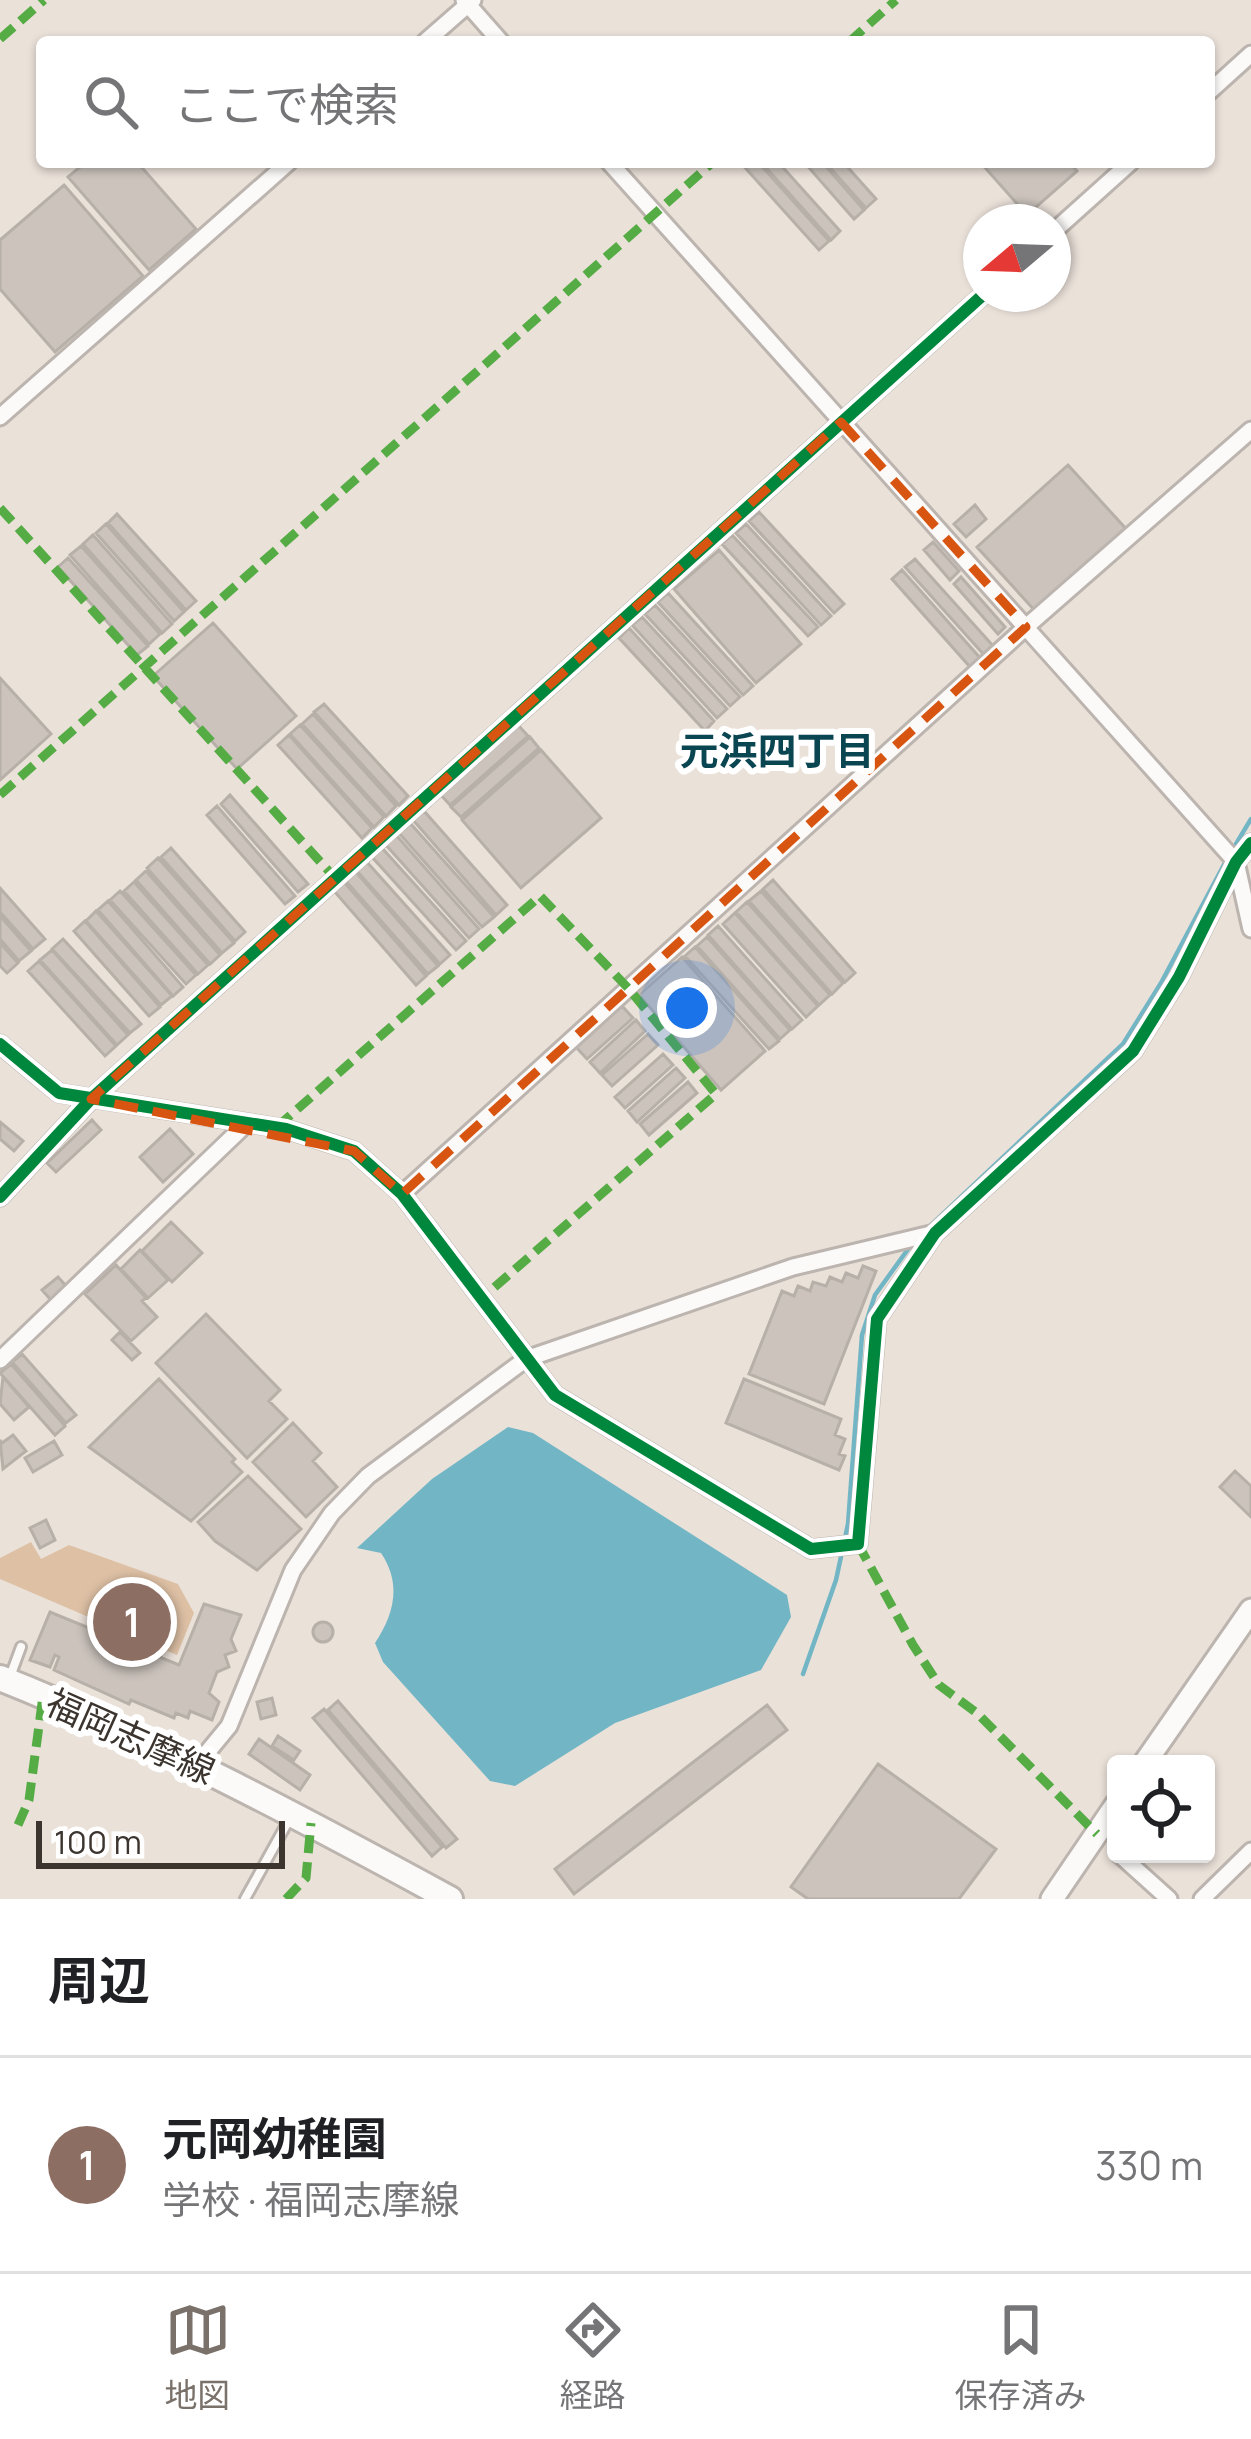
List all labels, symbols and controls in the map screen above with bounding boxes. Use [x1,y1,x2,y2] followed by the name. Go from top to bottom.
[36,36,1215,168] search box
[78,69,144,135] icon: search
[174,73,399,135] text: ここで検索
[963,204,1071,312] north arrow
[679,723,875,777] district label: 元浜四丁目
[657,978,717,1038] your location
[93,1577,171,1667] pin: 1
[39,1677,223,1795] street label: 福岡志摩線
[1107,1755,1215,1863] map controls
[1107,1755,1215,1863] button: locate
[36,1815,285,1868] scale bar
[54,1819,142,1864] text: 100 m
[48,1945,150,2014] text: 周辺
[162,2107,387,2169] text: 元岡幼稚園
[78,2138,96,2192] text: 1
[1095,2138,1203,2192] text: 330 m
[162,2172,459,2226] text: 学校 · 福岡志摩線
[165,2297,231,2417] tab: 地図
[560,2297,626,2417] tab: 経路
[955,2297,1087,2417] tab: 保存済み

